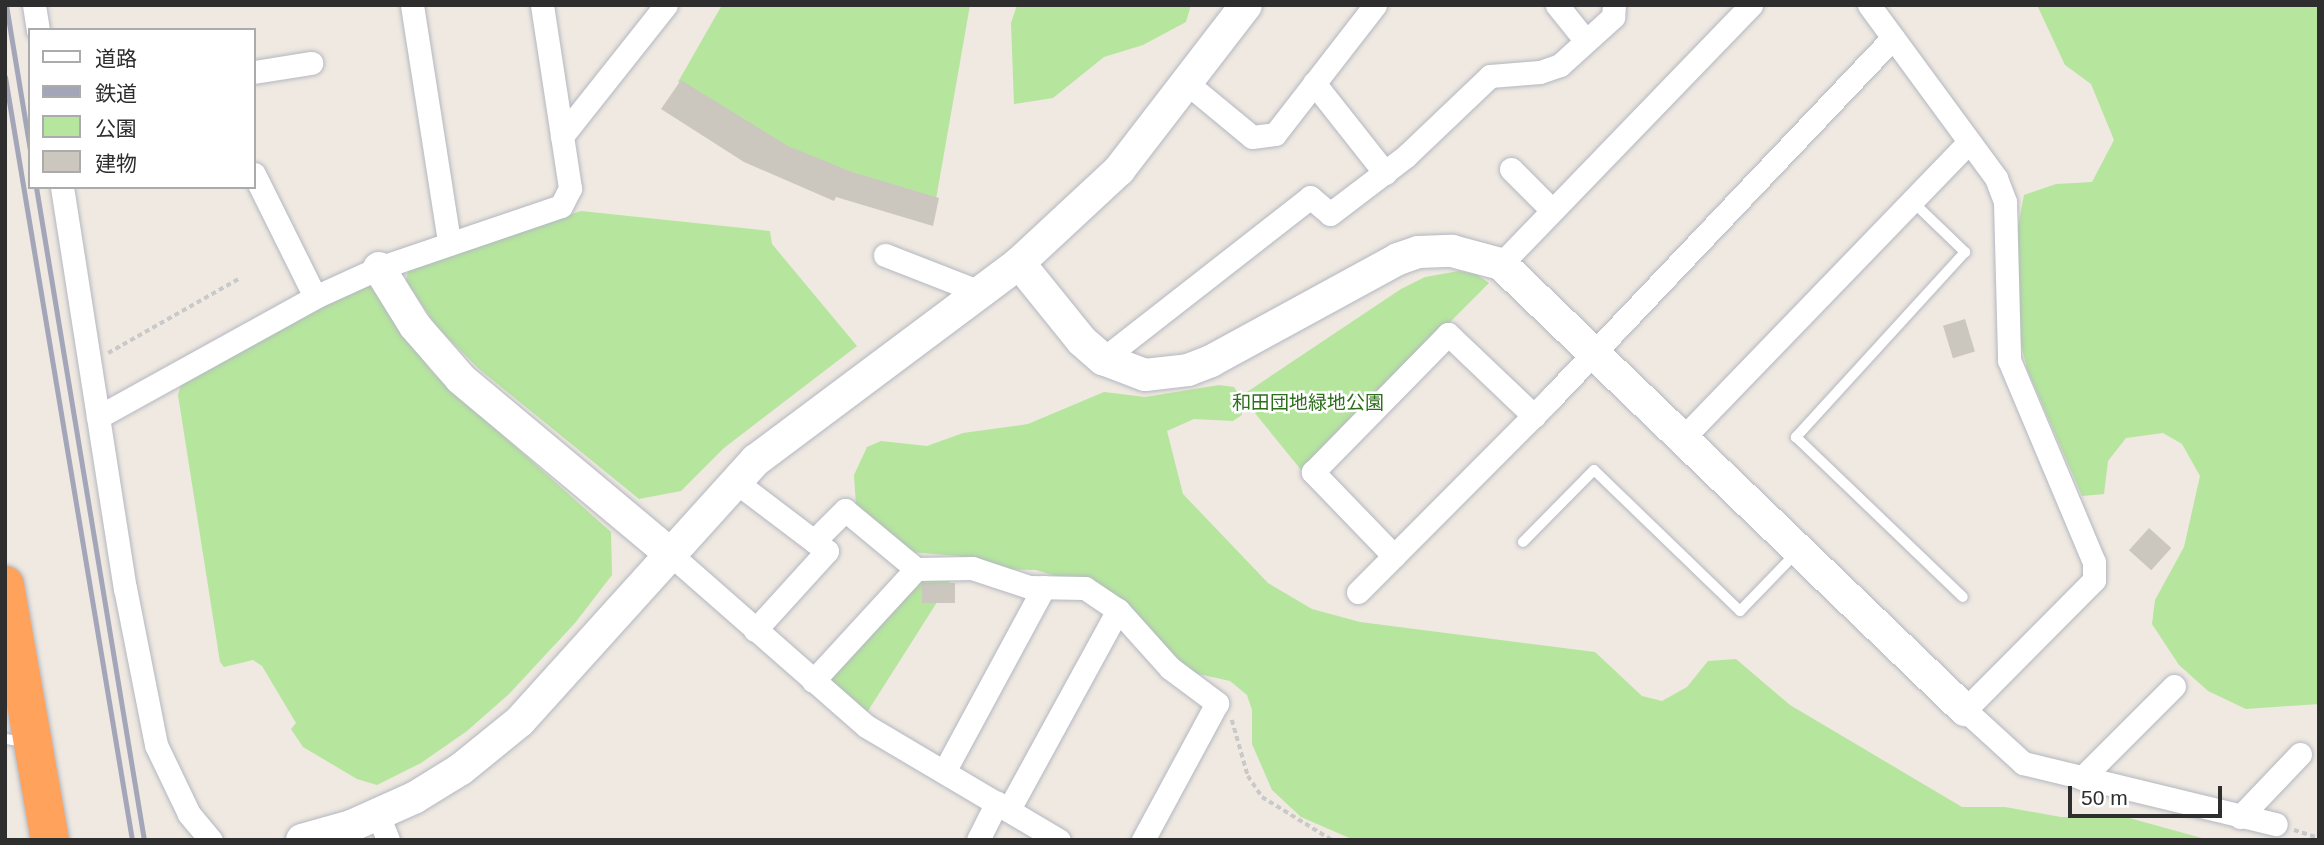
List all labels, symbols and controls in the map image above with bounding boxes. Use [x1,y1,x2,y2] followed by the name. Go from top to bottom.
[28,28,256,189] legend
[95,47,137,70] text: 道路
[95,82,137,105] text: 鉄道
[95,117,137,140] text: 公園
[95,152,137,175] text: 建物
[1232,392,1384,414] park label: 和田団地緑地公園
[2072,772,2226,816] scale bar
[2081,786,2128,809] text: 50 m

